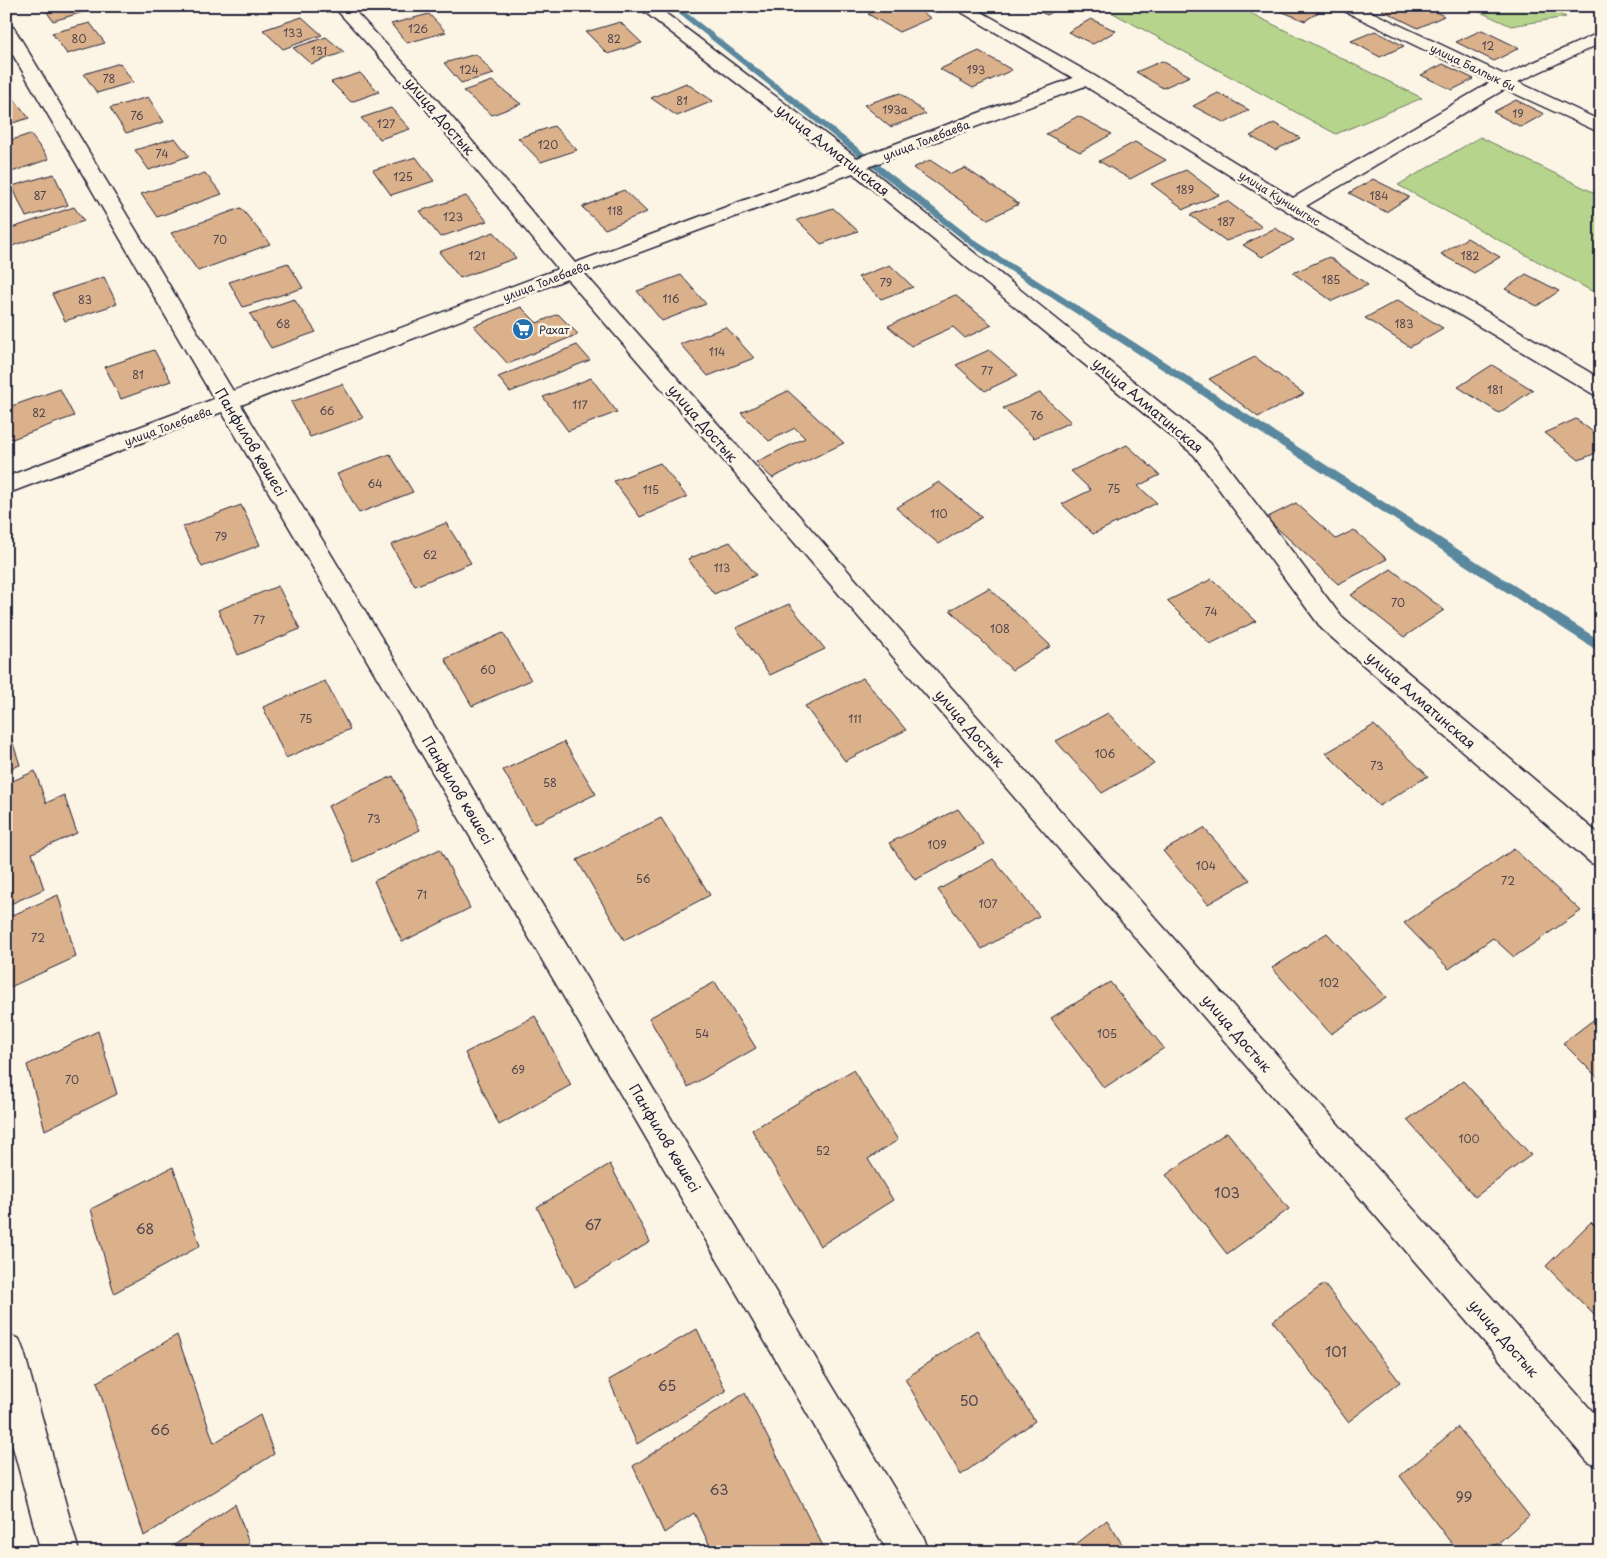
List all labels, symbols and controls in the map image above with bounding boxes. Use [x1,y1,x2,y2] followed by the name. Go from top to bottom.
[408,20,428,37] house number: 126
[283,24,303,41] house number: 133
[72,30,86,47] house number: 80
[607,30,621,47] house number: 82
[1482,37,1495,54] house number: 12
[1427,39,1519,95] street label: улица Балпык би
[311,42,327,59] house number: 131
[459,61,479,78] house number: 124
[967,61,985,78] house number: 193
[103,70,116,87] house number: 78
[400,72,480,160] street label: улица Достык
[676,92,688,109] house number: 81
[772,99,894,201] street label: улица Алматинская
[882,101,908,118] house number: 193а
[1512,105,1524,122] house number: 19
[130,107,144,124] house number: 76
[377,115,395,132] house number: 127
[880,116,972,164] street label: улица Толебаева
[538,136,558,153] house number: 120
[155,145,169,162] house number: 74
[1236,166,1324,230] street label: улица Куншыгыс
[393,168,413,185] house number: 125
[1176,181,1194,198] house number: 189
[34,187,46,204] house number: 87
[1369,187,1389,204] house number: 184
[607,202,623,219] house number: 118
[443,208,463,225] house number: 123
[1217,213,1235,230] house number: 187
[213,231,227,248] house number: 70
[469,247,485,264] house number: 121
[1461,247,1479,264] house number: 182
[500,257,592,305] street label: улица Толебаева
[1322,271,1340,288] house number: 185
[880,274,892,291] house number: 79
[663,290,680,307] house number: 116
[78,291,92,308] house number: 83
[276,315,290,332] house number: 68
[1394,315,1414,332] house number: 183
[511,317,535,341] supermarket icon: Рахат
[539,321,570,338] place label: Рахат
[709,343,725,360] house number: 114
[1088,352,1208,458] street label: улица Алматинская
[981,362,993,379] house number: 77
[132,366,144,383] house number: 81
[663,379,743,467] street label: улица Достык
[1487,381,1503,398] house number: 181
[210,384,292,500] street label: Панфилов көшесі
[572,396,588,413] house number: 117
[122,402,214,450] street label: улица Толебаева
[319,402,335,419] house number: 66
[32,404,46,421] house number: 82
[1030,407,1044,424] house number: 76
[368,475,382,492] house number: 64
[1108,480,1120,497] house number: 75
[643,481,659,498] house number: 115
[930,505,948,522] house number: 110
[215,528,227,545] house number: 79
[423,546,437,563] house number: 62
[714,559,730,576] house number: 113
[1391,594,1405,611] house number: 70
[1204,603,1218,620] house number: 74
[253,611,265,628] house number: 77
[990,620,1010,637] house number: 108
[1362,647,1480,753] street label: улица Алматинская
[480,661,496,678] house number: 60
[930,684,1010,772] street label: улица Достык
[300,710,312,727] house number: 75
[848,710,862,727] house number: 111
[417,732,499,848] street label: Панфилов көшесі
[1095,745,1116,762] house number: 106
[1370,757,1384,774] house number: 73
[543,774,557,791] house number: 58
[367,810,381,827] house number: 73
[927,836,947,853] house number: 109
[1196,857,1216,874] house number: 104
[636,870,651,887] house number: 56
[1501,872,1515,889] house number: 72
[417,886,427,903] house number: 71
[979,895,997,912] house number: 107
[31,929,45,946] house number: 72
[1319,974,1339,991] house number: 102
[1197,989,1277,1077] street label: улица Достык
[695,1025,709,1042] house number: 54
[1097,1025,1117,1042] house number: 105
[511,1061,525,1078] house number: 69
[65,1071,79,1088] house number: 70
[624,1080,706,1196] street label: Панфилов көшесі
[1458,1130,1480,1147] house number: 100
[816,1142,830,1159] house number: 52
[1214,1182,1240,1203] house number: 103
[584,1214,602,1235] house number: 67
[136,1218,154,1239] house number: 68
[1464,1294,1544,1382] street label: улица Достык
[1325,1341,1347,1362] house number: 101
[658,1375,676,1396] house number: 65
[959,1390,979,1411] house number: 50
[150,1419,170,1440] house number: 66
[710,1479,728,1500] house number: 63
[1455,1486,1473,1507] house number: 99

